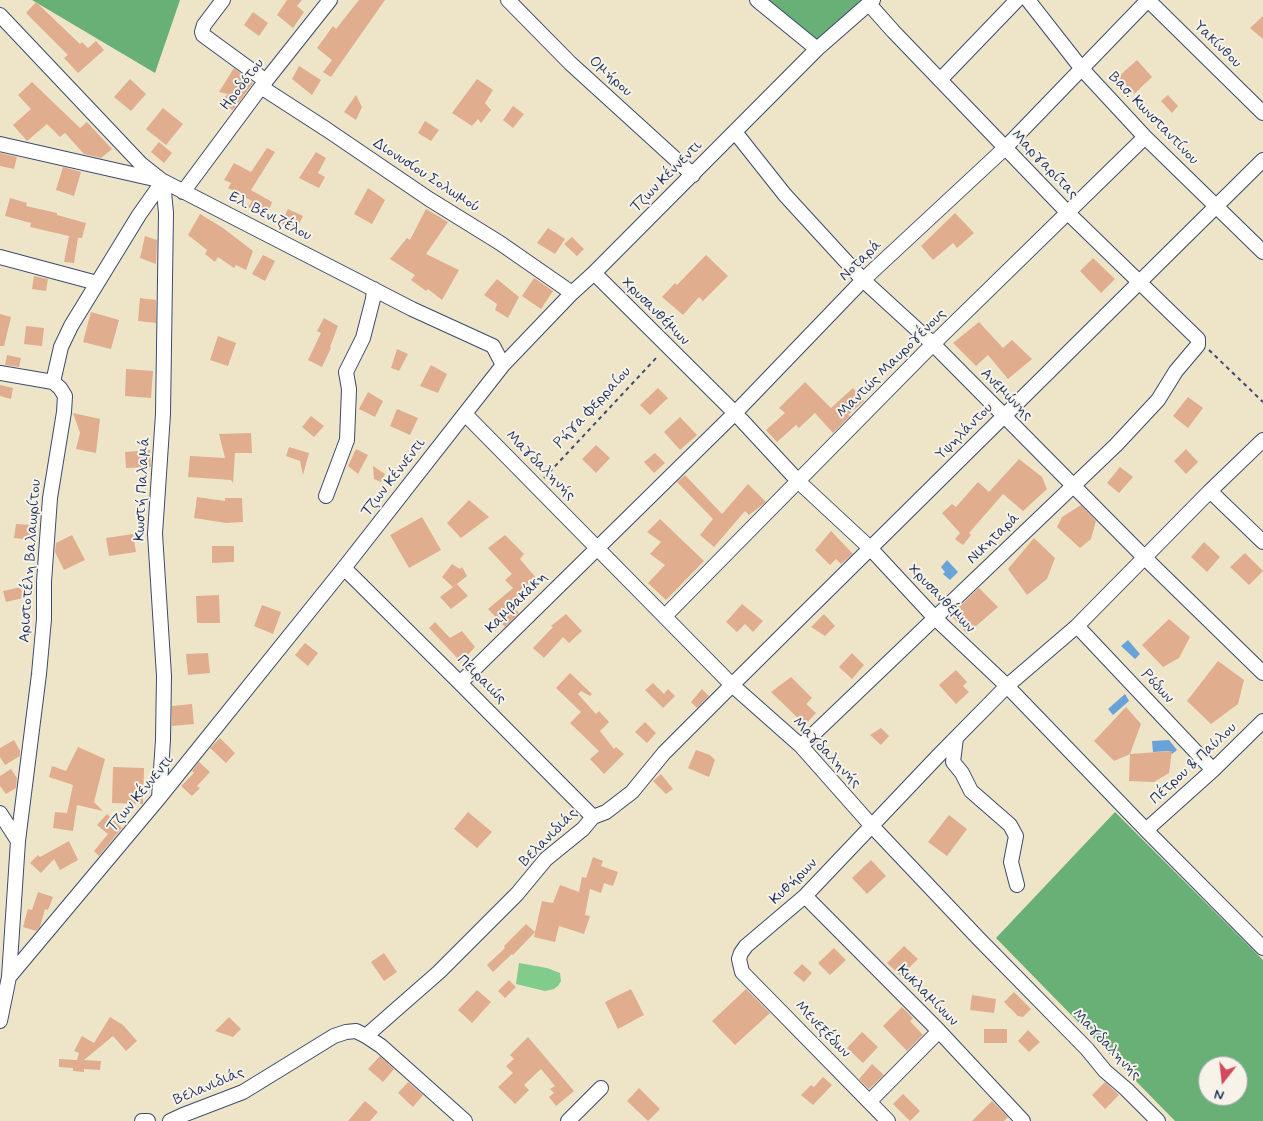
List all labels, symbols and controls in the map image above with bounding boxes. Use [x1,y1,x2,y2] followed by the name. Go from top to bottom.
[1189,18,1245,72] street label: Υακίνθου
[584,53,636,101] street label: Ομήρου
[217,56,269,114] street label: Ηροδότου
[1104,69,1202,169] street label: Βασ. Κωνσταντίνου
[1006,127,1082,203] street label: Μαργαρίτας
[369,135,483,217] street label: Διονυσίου Σολωμού
[627,137,707,217] street label: Τζων Κέννεντι
[226,188,314,246] street label: Ελ. Βενιζέλου
[836,237,886,285] street label: Νοταρά
[617,274,693,350] street label: Χρυσανθέμων
[834,306,950,422] street label: Μαντώς Μαυρογένους
[551,363,635,453] street label: Ρήγα Φερραίου
[976,365,1036,425] street label: Ανεμώνης
[933,400,997,464] street label: Υψηλάντου
[501,427,579,505] street label: Μαγδαληνής
[358,435,430,521] street label: Τζων Κέννεντι
[131,437,155,541] street label: Κωστή Παλαμά
[16,479,46,643] street label: Αριστοτέλη Βαλαωρίτου
[964,509,1024,569] street label: Νικηταρά
[904,561,978,637] street label: Χρυσανθέμων
[482,568,552,638] street label: Καμβακάκη
[453,652,509,708] street label: Πειραιώς
[1137,666,1177,708] street label: Ρόδων
[788,714,864,792] street label: Μαγδαληνής
[1147,719,1241,809] street label: Πέτρου & Παύλου
[104,752,178,836] street label: Τζων Κέννεντι
[516,805,582,871] street label: Βελανιδιάς
[766,855,822,909] street label: Κυθήρων
[893,962,961,1030] street label: Κυκλαμίνων
[790,998,854,1062] street label: Μενεξέδων
[1068,1006,1144,1084] street label: Μαγδαληνής
[1198,1056,1248,1106] north arrow
[171,1064,247,1110] street label: Βελανιδιάς
[1212,1085,1226,1104] text: N

